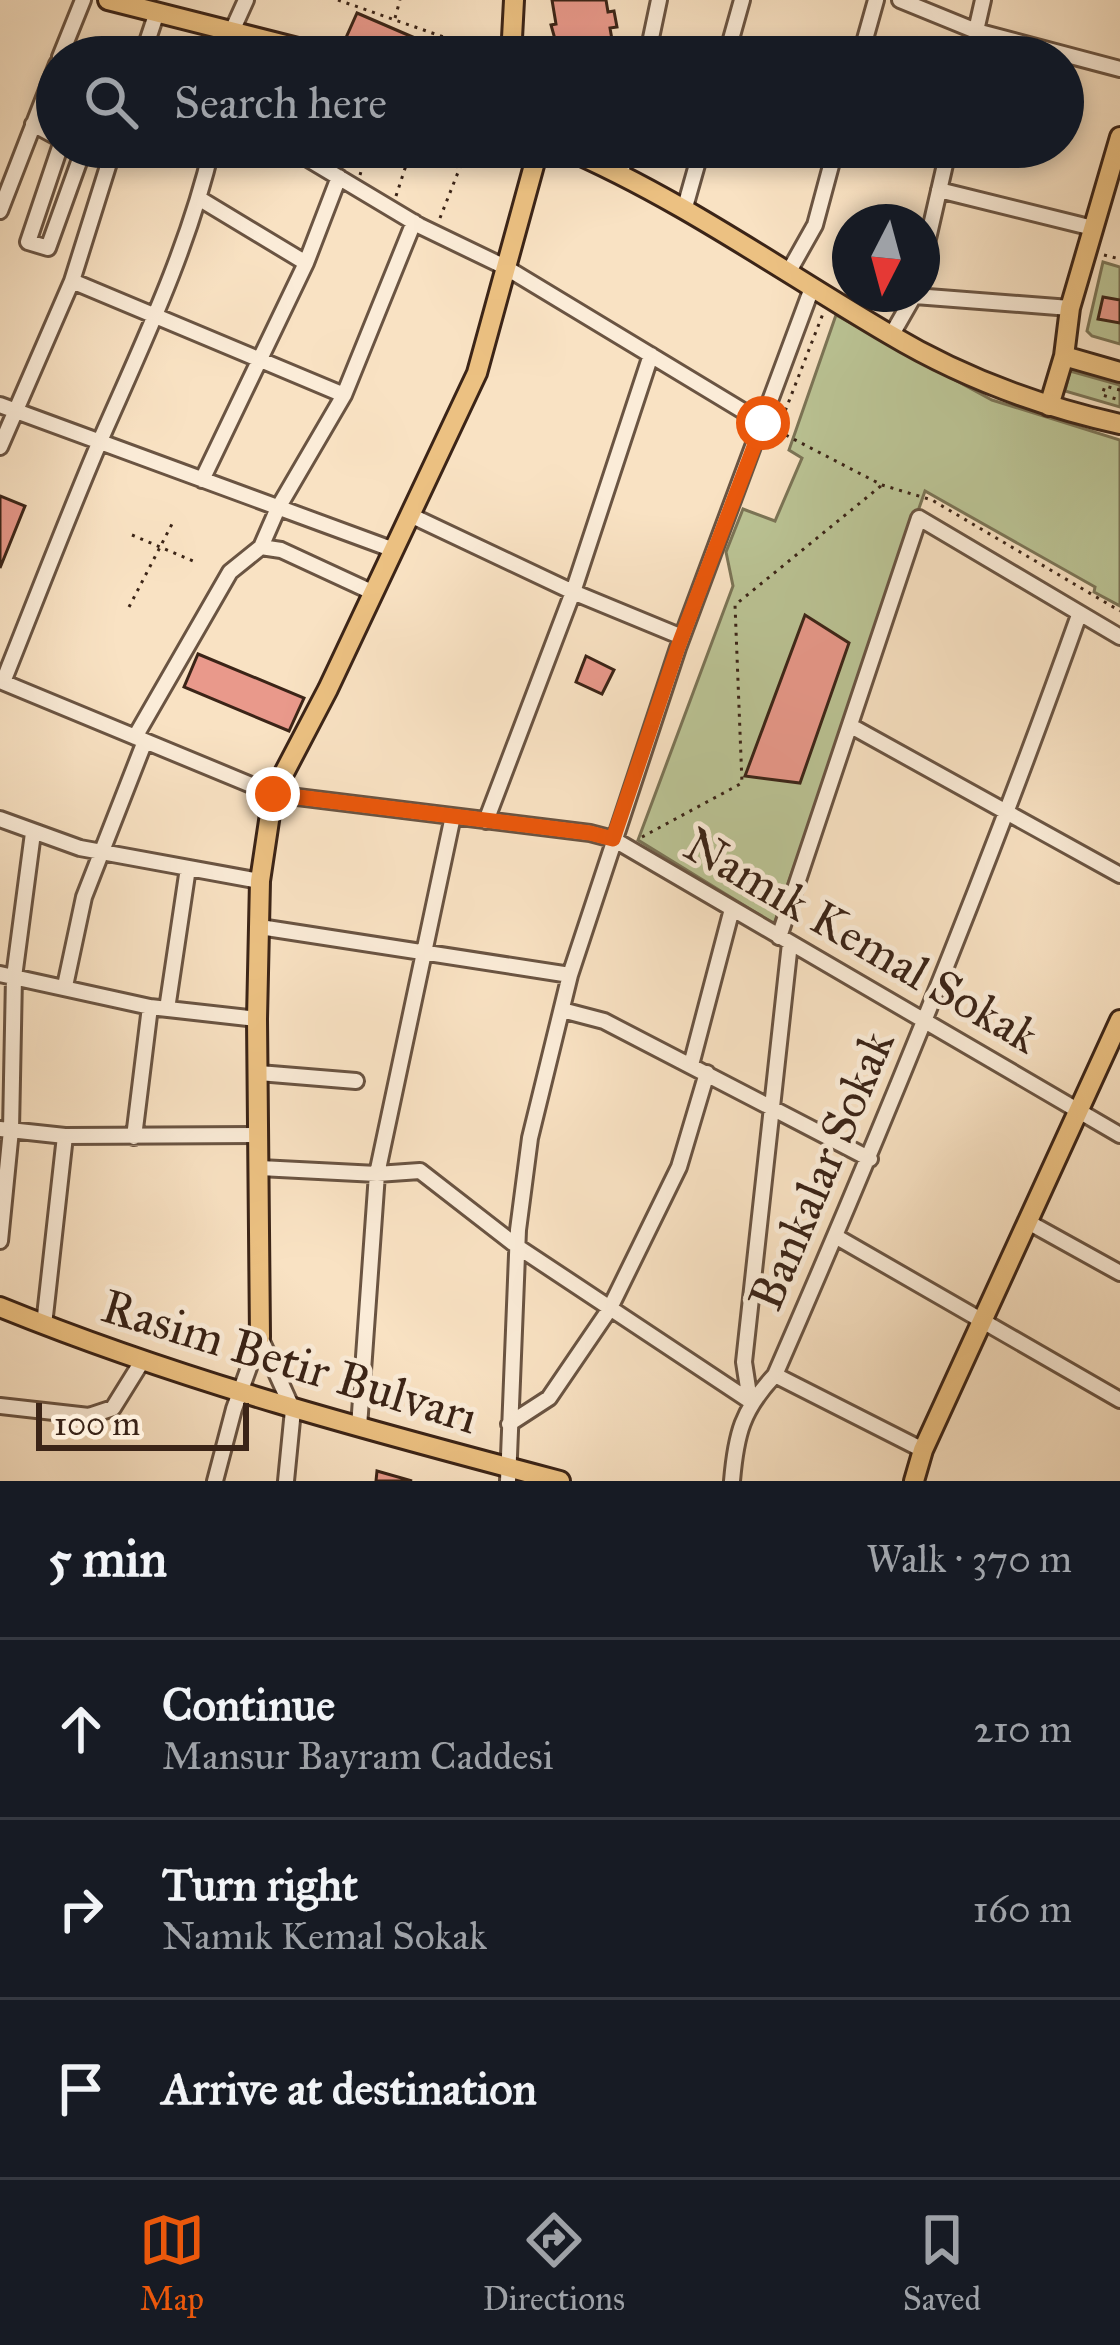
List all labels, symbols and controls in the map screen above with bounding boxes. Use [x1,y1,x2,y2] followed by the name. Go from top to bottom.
[36,36,1084,168] search box
[78,69,144,135] icon: search
[174,75,387,130] text: Search here
[832,204,940,312] north arrow
[736,396,790,450] route start
[246,767,300,821] route end
[674,814,1051,1066] street label: Namık Kemal Sokak
[735,1020,907,1319] street label: Bankalar Sokak
[95,1276,485,1446] street label: Rasim Betir Bulvarı
[36,1397,249,1450] scale bar
[54,1404,140,1444] text: 100 m
[48,1528,167,1590] text: 5 min
[866,1535,1072,1583] text: Walk · 370 m
[162,1677,335,1732] text: Continue
[48,1696,114,1762] icon: ahead
[974,1705,1072,1753] text: 210 m
[162,1732,554,1780] text: Mansur Bayram Caddesi
[162,1857,358,1912] text: Turn right
[48,1876,114,1942] icon: right
[973,1885,1072,1933] text: 160 m
[162,1912,487,1960] text: Namık Kemal Sokak
[48,2056,114,2122] icon: arrive
[162,2061,537,2116] text: Arrive at destination
[139,2207,205,2319] tab: Map
[483,2207,625,2319] tab: Directions
[903,2207,981,2319] tab: Saved

